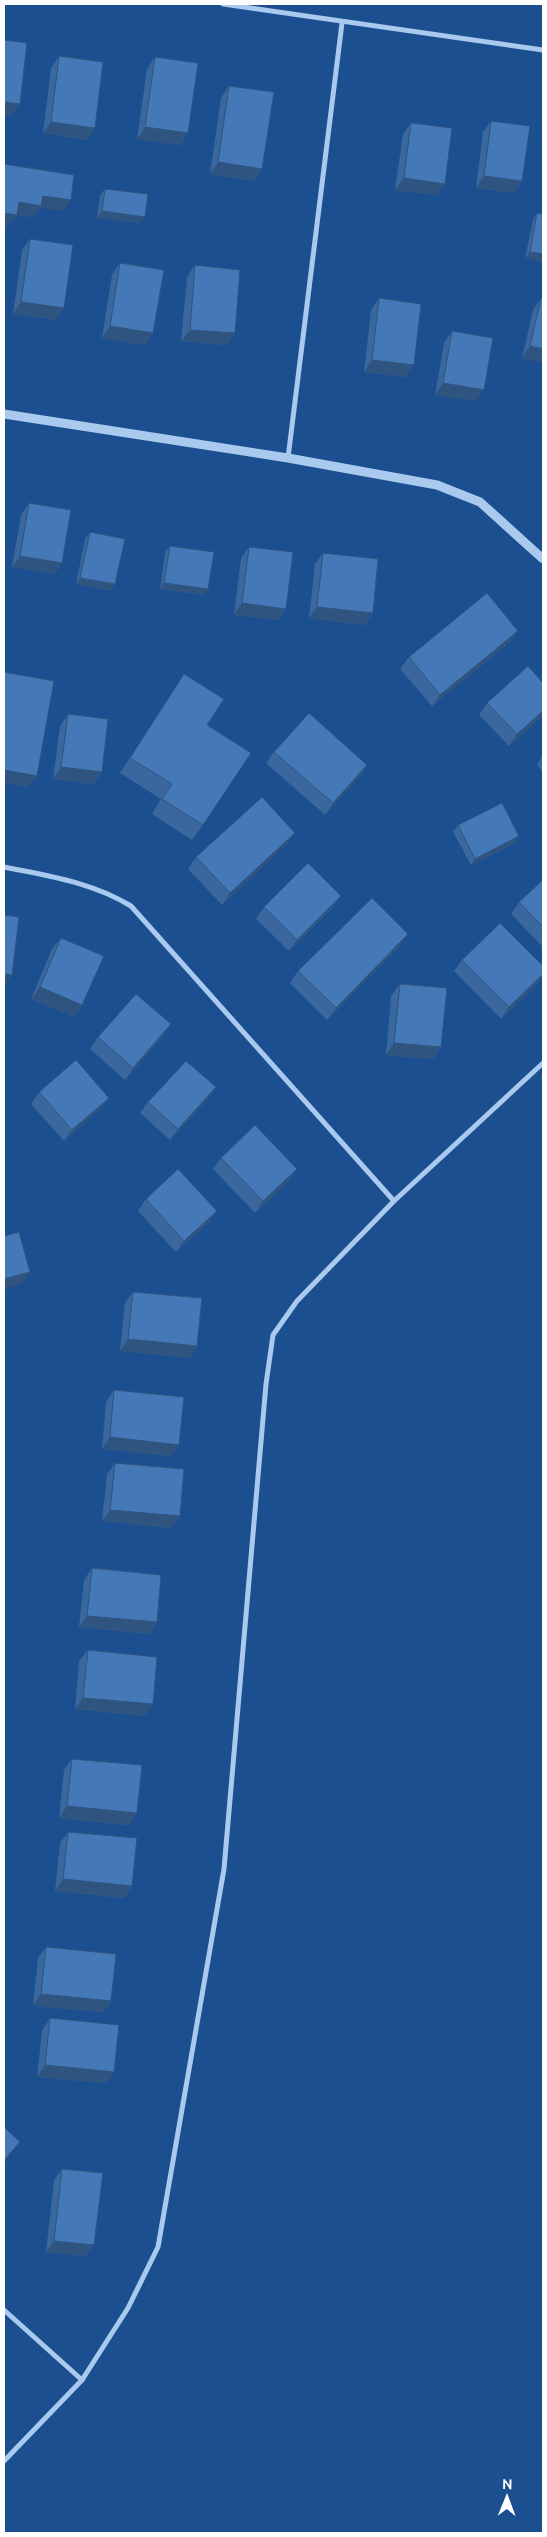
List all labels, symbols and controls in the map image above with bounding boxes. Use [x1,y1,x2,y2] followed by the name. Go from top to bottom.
[482,2472,532,2522] north arrow
[502,2476,513,2492] text: N

